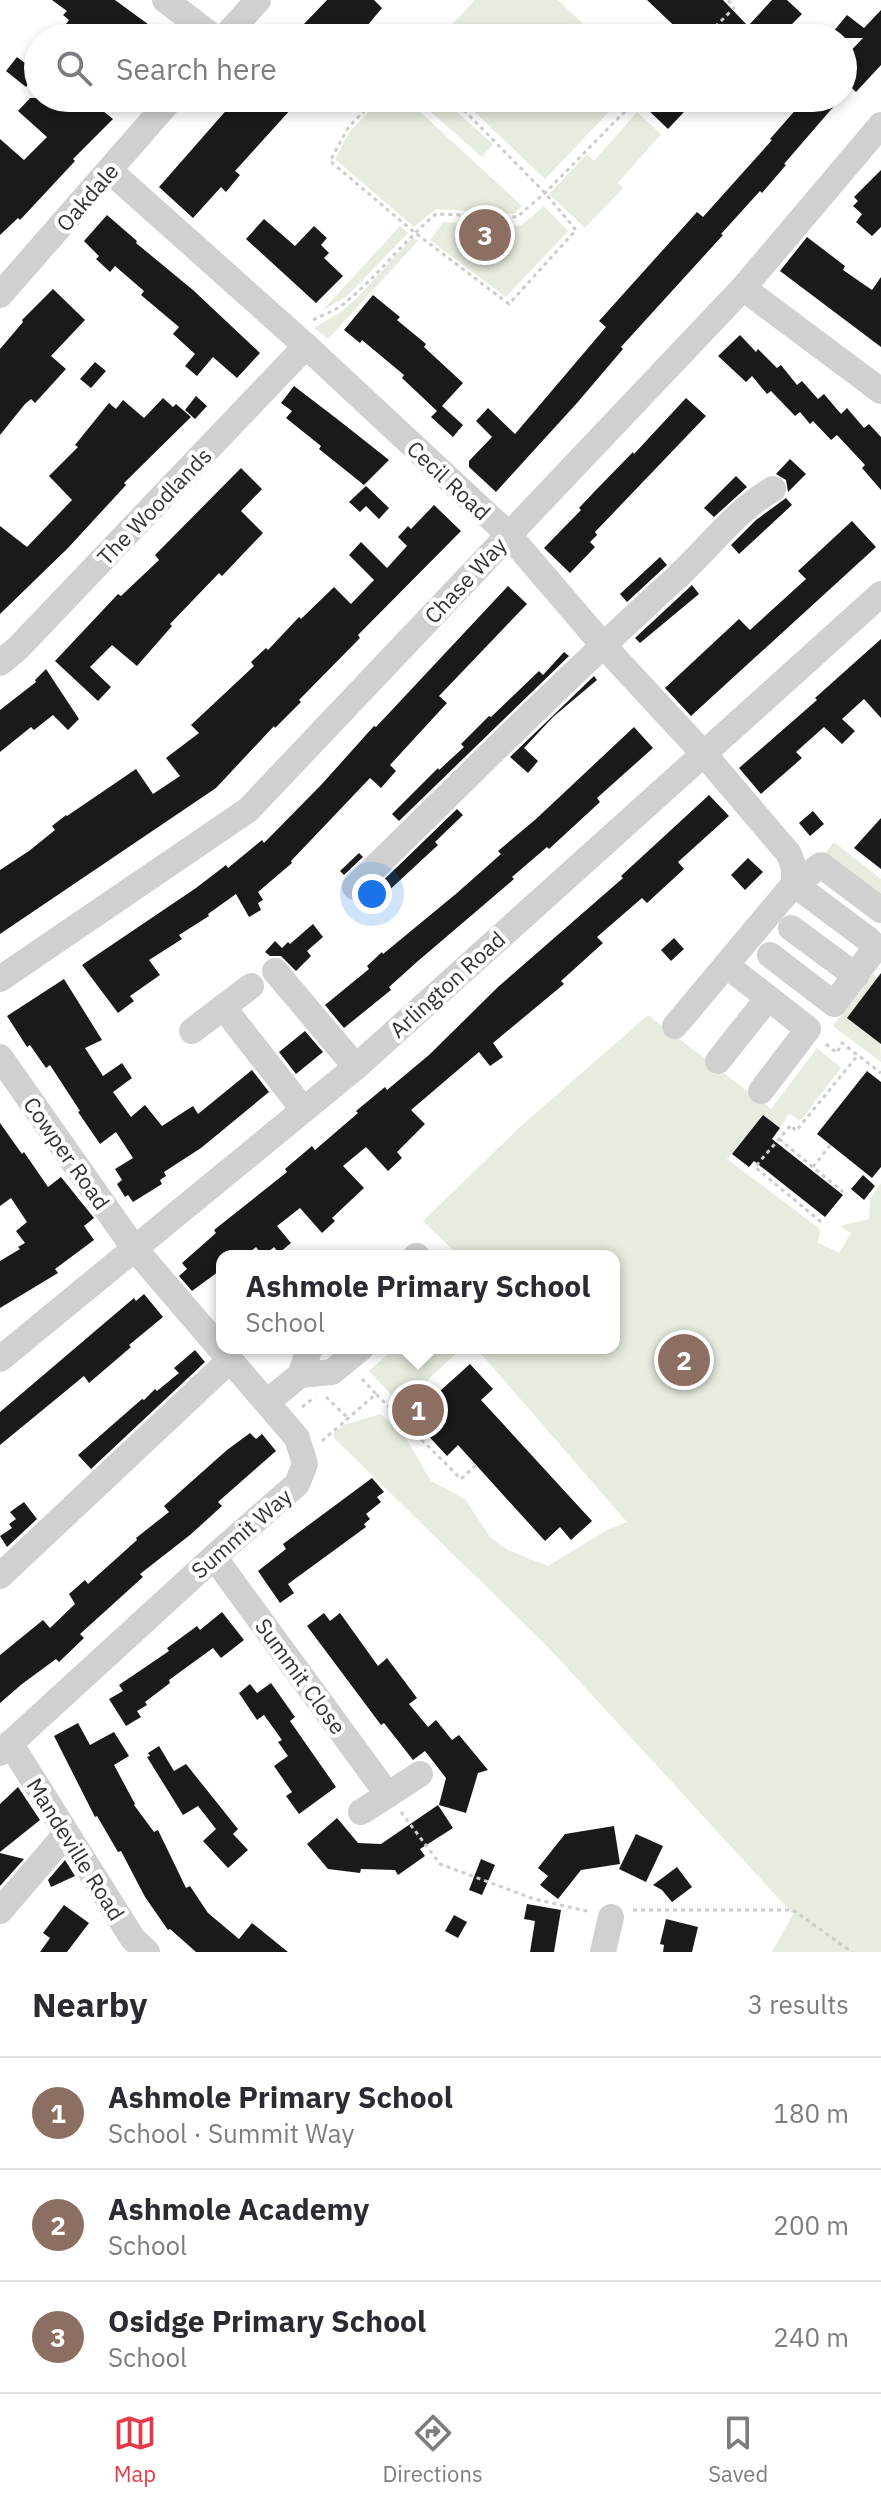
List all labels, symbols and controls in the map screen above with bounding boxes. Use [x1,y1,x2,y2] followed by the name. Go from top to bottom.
[24,24,857,112] search box
[52,46,96,90] icon: search
[116,49,277,88] text: Search here
[49,157,125,237] street label: Oakdale
[459,205,511,265] pin: 3
[401,434,497,526] street label: Cecil Road
[91,441,217,571] street label: The Woodlands
[418,531,512,629] street label: Chase Way
[352,874,392,914] your location
[383,924,511,1044] street label: Arlington Road
[17,1091,117,1215] street label: Cowper Road
[216,1250,620,1354] popup
[246,1266,590,1305] text: Ashmole Primary School
[246,1305,325,1339] text: School
[658,1330,710,1390] pin: 2
[392,1380,444,1440] pin: 1
[185,1481,297,1585] street label: Summit Way
[249,1612,353,1740] street label: Summit Close
[21,1772,131,1926] street label: Mandeville Road
[32,1982,147,2026] text: Nearby
[747,1987,849,2021] text: 3 results
[108,2077,453,2116] text: Ashmole Primary School
[50,2096,66,2130] text: 1
[773,2096,849,2130] text: 180 m
[108,2116,355,2150] text: School · Summit Way
[108,2189,369,2228] text: Ashmole Academy
[50,2208,66,2242] text: 2
[773,2208,849,2242] text: 200 m
[108,2228,187,2262] text: School
[108,2301,426,2340] text: Osidge Primary School
[50,2320,66,2354] text: 3
[773,2320,849,2354] text: 240 m
[108,2340,187,2374] text: School
[113,2411,157,2488] tab: Map
[383,2411,483,2488] tab: Directions
[708,2411,768,2488] tab: Saved

